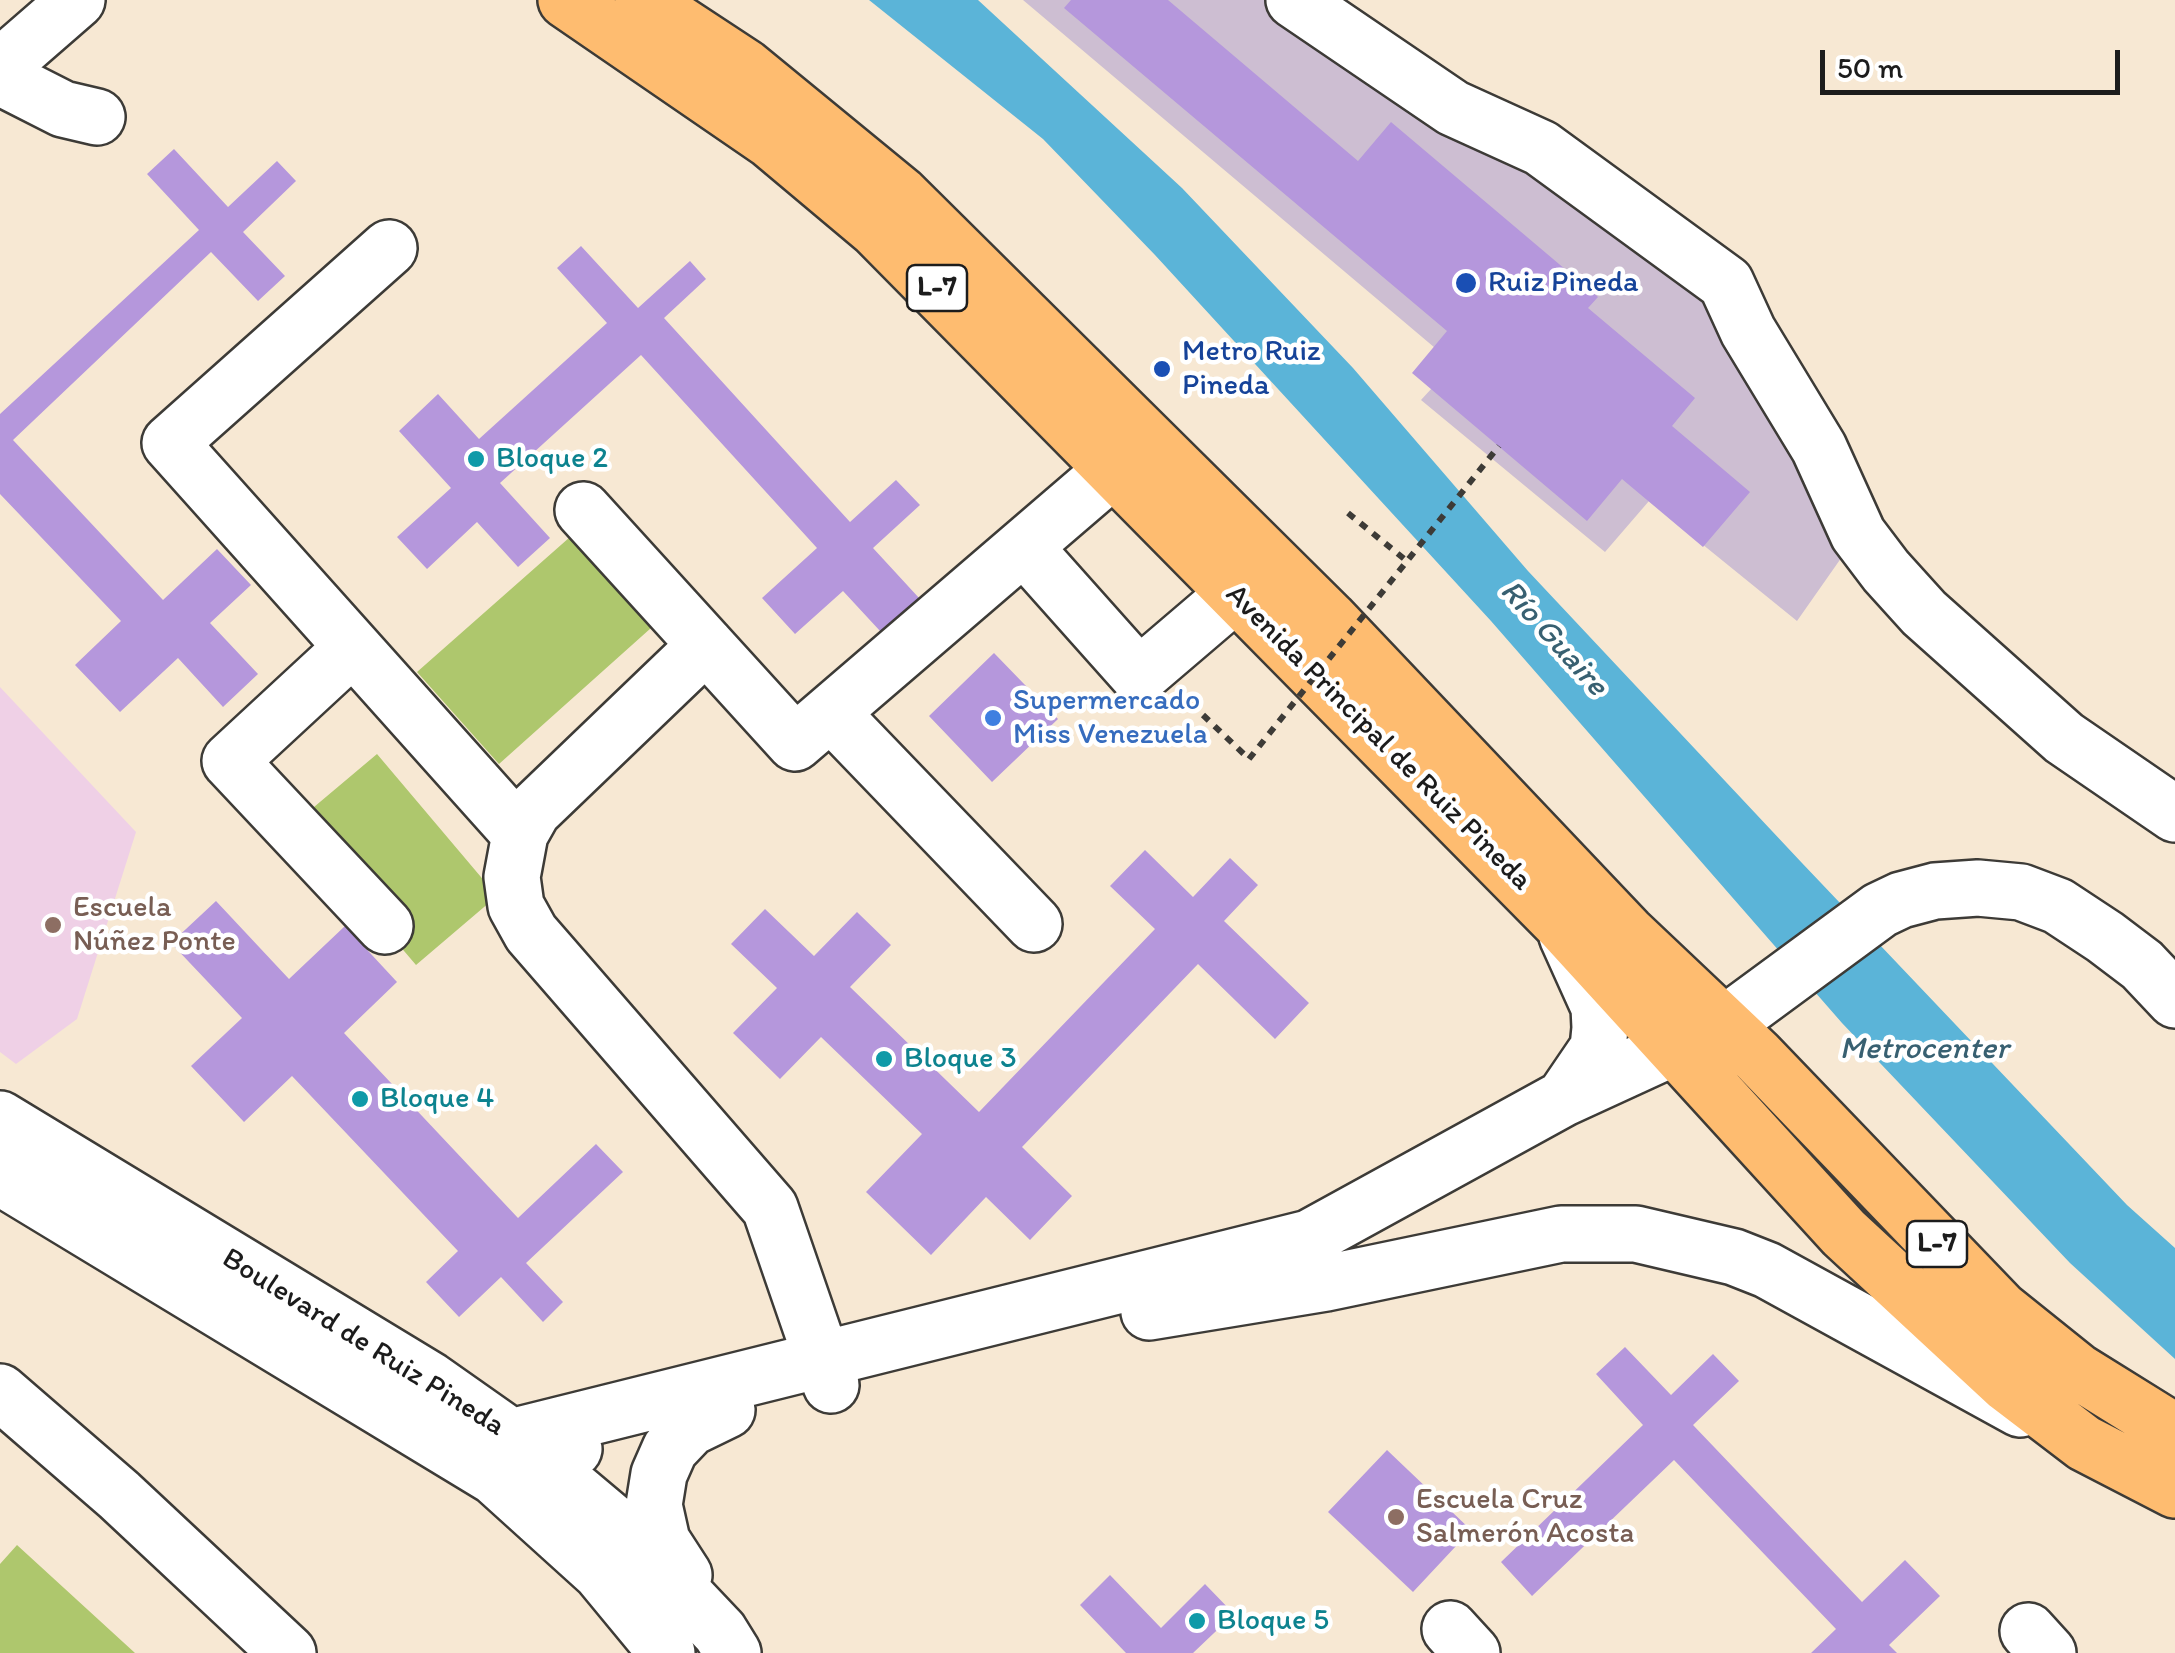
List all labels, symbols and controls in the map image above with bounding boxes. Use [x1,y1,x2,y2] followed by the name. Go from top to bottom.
[1825,30,2125,92] scale bar
[1837,49,1903,86] text: 50 m
[907,265,967,311] road number: L-7
[1488,265,1639,301] place label: Ruiz Pineda
[1453,270,1479,296] marker: Ruiz Pineda
[1182,334,1321,404] place label: Metro Ruiz Pineda
[1151,358,1173,380] marker: Metro Ruiz Pineda
[496,441,608,477] place label: Bloque 2
[465,448,487,470] marker: Bloque 2
[1491,573,1615,705] water label: Río Guaire
[1217,577,1539,899] street label: Avenida Principal de Ruiz Pineda
[1013,683,1208,754] place label: Supermercado Miss Venezuela
[982,707,1004,729] marker: Supermercado Miss Venezuela
[73,890,236,960] place label: Escuela Núñez Ponte
[42,914,64,936] marker: Escuela Núñez Ponte
[1839,1031,2009,1069] water label: Metrocenter
[904,1041,1016,1077] place label: Bloque 3
[873,1048,895,1070] marker: Bloque 3
[380,1081,494,1117] place label: Bloque 4
[349,1088,371,1110] marker: Bloque 4
[1907,1221,1967,1267] road number: L-7
[215,1241,511,1445] street label: Boulevard de Ruiz Pineda
[1416,1482,1634,1552] place label: Escuela Cruz Salmerón Acosta
[1385,1506,1407,1528] marker: Escuela Cruz Salmerón Acosta
[1217,1603,1329,1639] place label: Bloque 5
[1186,1610,1208,1632] marker: Bloque 5

